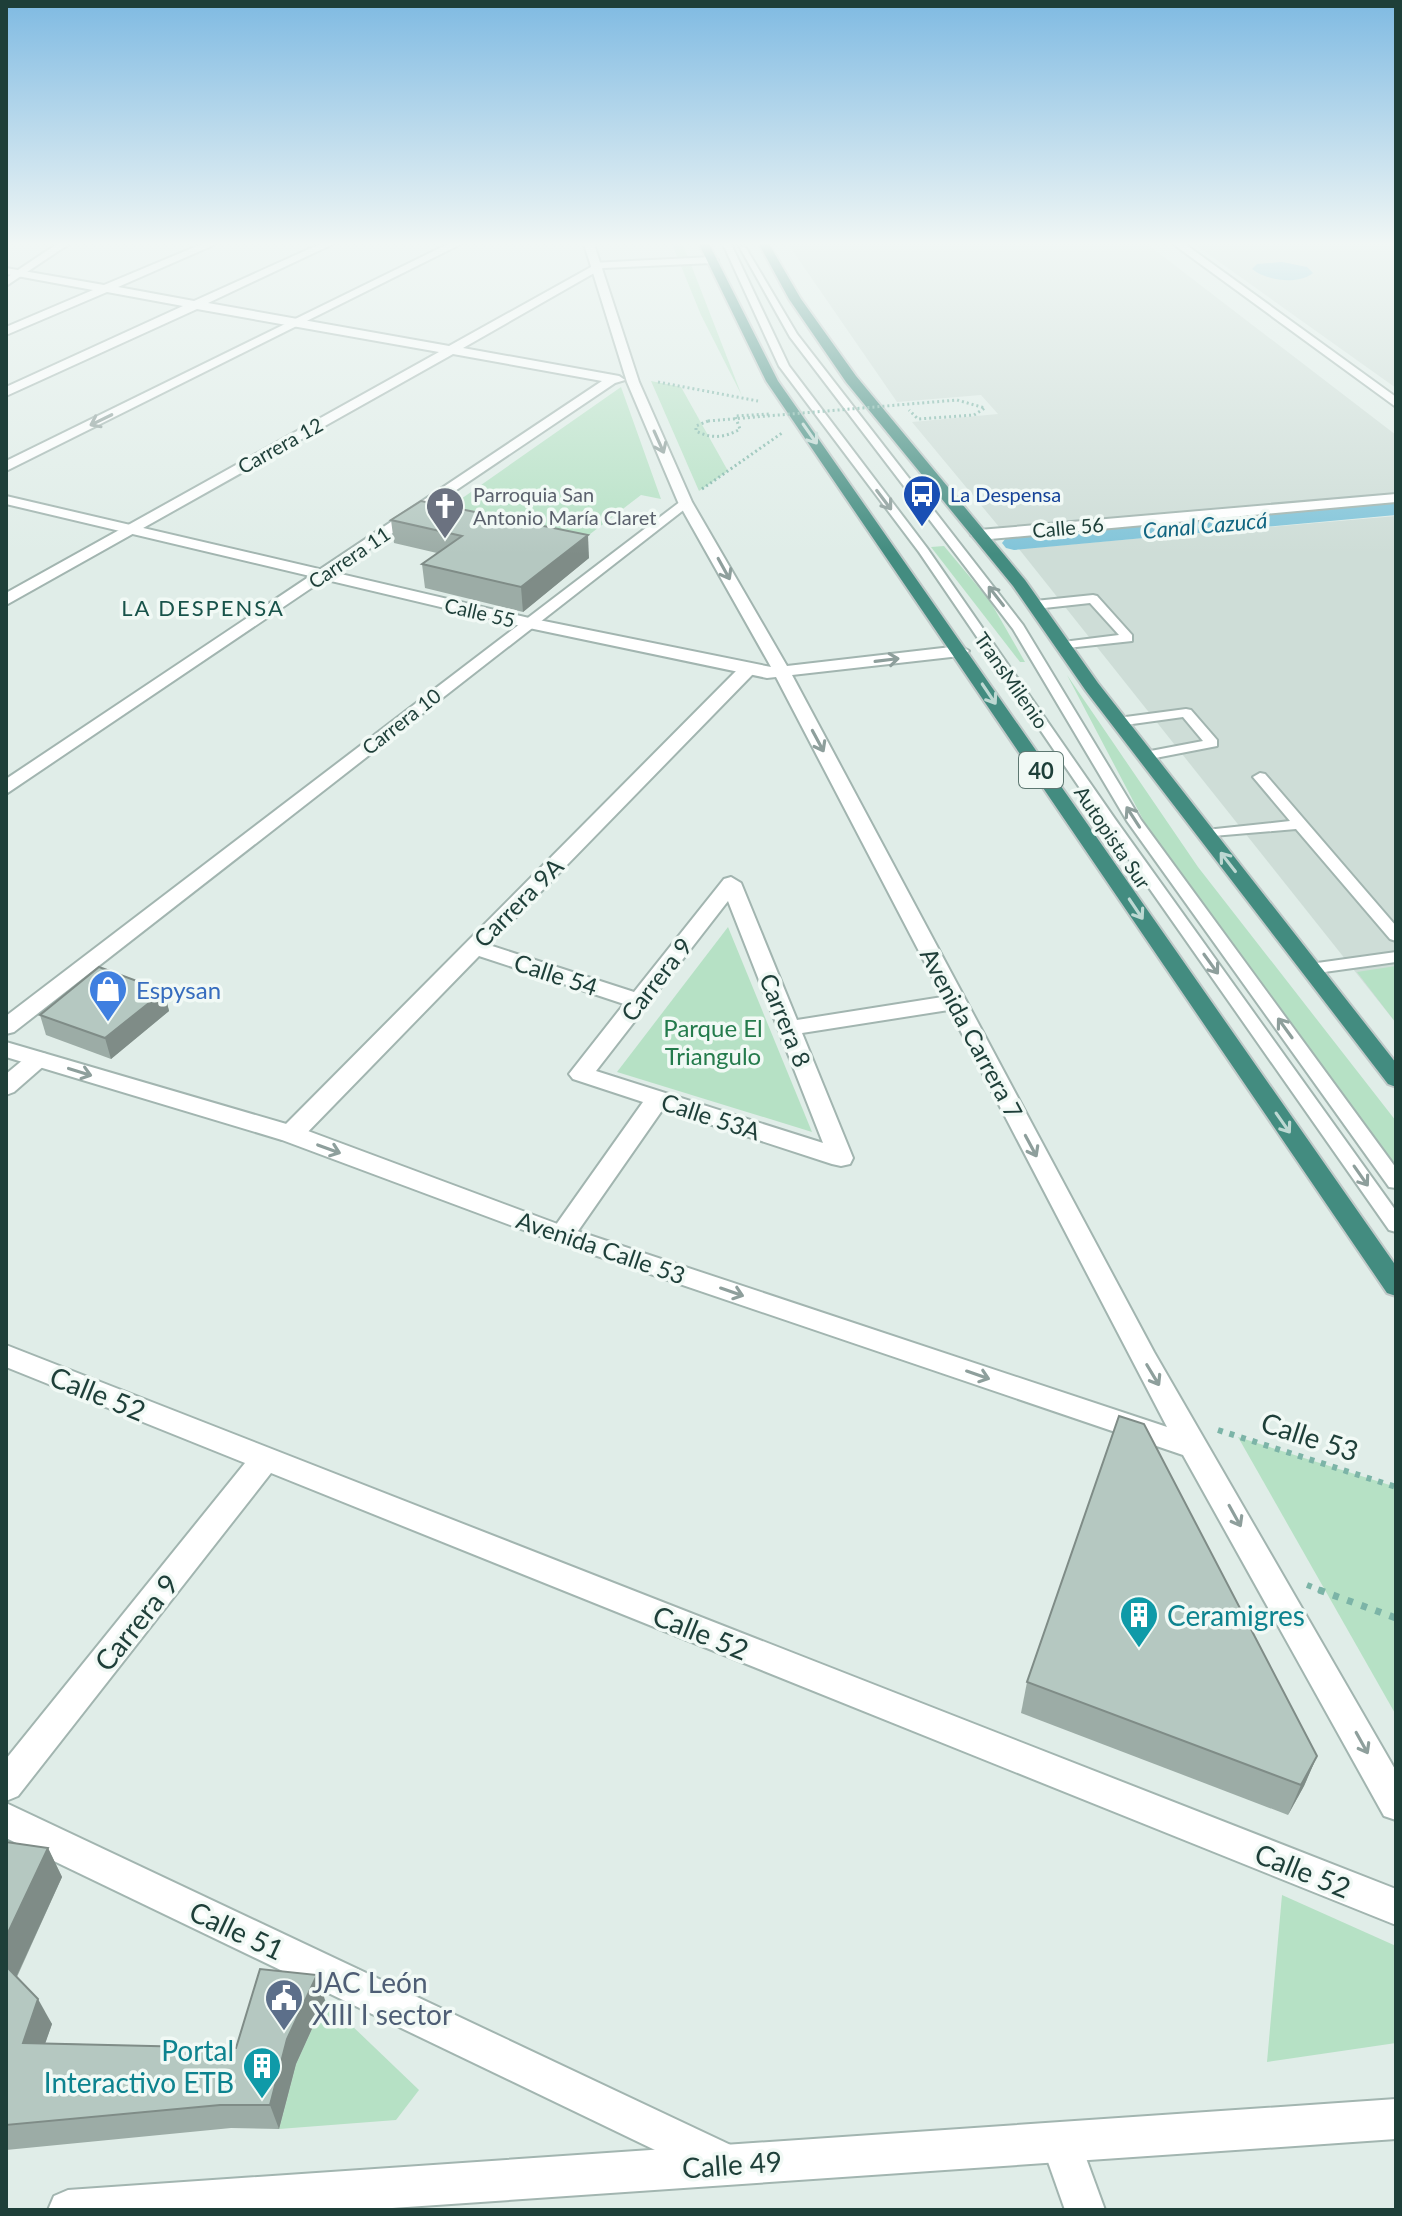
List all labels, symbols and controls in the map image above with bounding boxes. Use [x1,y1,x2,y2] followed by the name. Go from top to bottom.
[233,412,327,478] street label: Carrera 12
[90,413,113,428] one-way arrow
[802,422,818,444] one-way arrow
[652,430,667,454] one-way arrow
[901,473,943,528] bus stop icon: La Despensa
[473,482,656,529] place label: Parroquia San Antonio María Claret
[950,482,1061,506] place label: La Despensa
[424,485,466,540] church icon: Parroquia San Antonio María Claret
[876,489,893,510] one-way arrow
[1142,506,1269,544] water label: Canal Cazucá
[1031,512,1105,542] street label: Calle 56
[304,521,394,593] street label: Carrera 11
[717,557,732,581] one-way arrow
[987,586,1004,607] one-way arrow
[442,592,518,632] street label: Calle 55
[121,594,285,621] district label: LA DESPENSA
[970,627,1054,733] street label: TransMilenio
[873,652,900,667] one-way arrow
[981,682,997,704] one-way arrow
[357,683,445,759] street label: Carrera 10
[810,728,826,752] one-way arrow
[1019,752,1063,788] road number: 40
[1070,781,1157,894] street label: Autopista Sur
[1124,806,1140,829] one-way arrow
[467,851,569,953] street label: Carrera 9A
[1219,852,1237,873] one-way arrow
[1128,897,1144,919] one-way arrow
[614,931,698,1027] street label: Carrera 9
[915,943,1029,1123] street label: Avenida Carrera 7
[511,947,601,1001] street label: Calle 54
[1203,953,1219,975] one-way arrow
[87,968,129,1023] shop icon: Espysan
[754,969,818,1071] street label: Carrera 8
[136,975,221,1004] place label: Espysan
[663,1013,763,1070] park label: Parque El Triangulo
[1276,1018,1293,1040] one-way arrow
[67,1065,93,1080] one-way arrow
[658,1086,765,1146] street label: Calle 53A
[1275,1111,1291,1133] one-way arrow
[1024,1133,1039,1157] one-way arrow
[316,1142,341,1157] one-way arrow
[1353,1165,1369,1187] one-way arrow
[513,1205,689,1289] street label: Avenida Calle 53
[719,1286,744,1301] one-way arrow
[45,1358,151,1428] street label: Calle 52
[1145,1363,1161,1386] one-way arrow
[966,1368,991,1383] one-way arrow
[1257,1404,1363,1468] street label: Calle 53
[1227,1504,1243,1527] one-way arrow
[87,1567,185,1677] street label: Carrera 9
[1118,1594,1160,1649] building icon: Ceramigres
[648,1597,754,1667] street label: Calle 52
[1167,1598,1305,1632] place label: Ceramigres
[1354,1731,1370,1754] one-way arrow
[1250,1835,1356,1905] street label: Calle 52
[184,1893,290,1967] street label: Calle 51
[312,1965,452,2031] place label: JAC León XIII I sector
[263,1977,305,2032] public building icon: JAC León XIII I sector
[44,2033,234,2099] place label: Portal Interactivo ETB
[241,2045,283,2100] building icon: Portal Interactivo ETB
[681,2144,783,2184] street label: Calle 49

